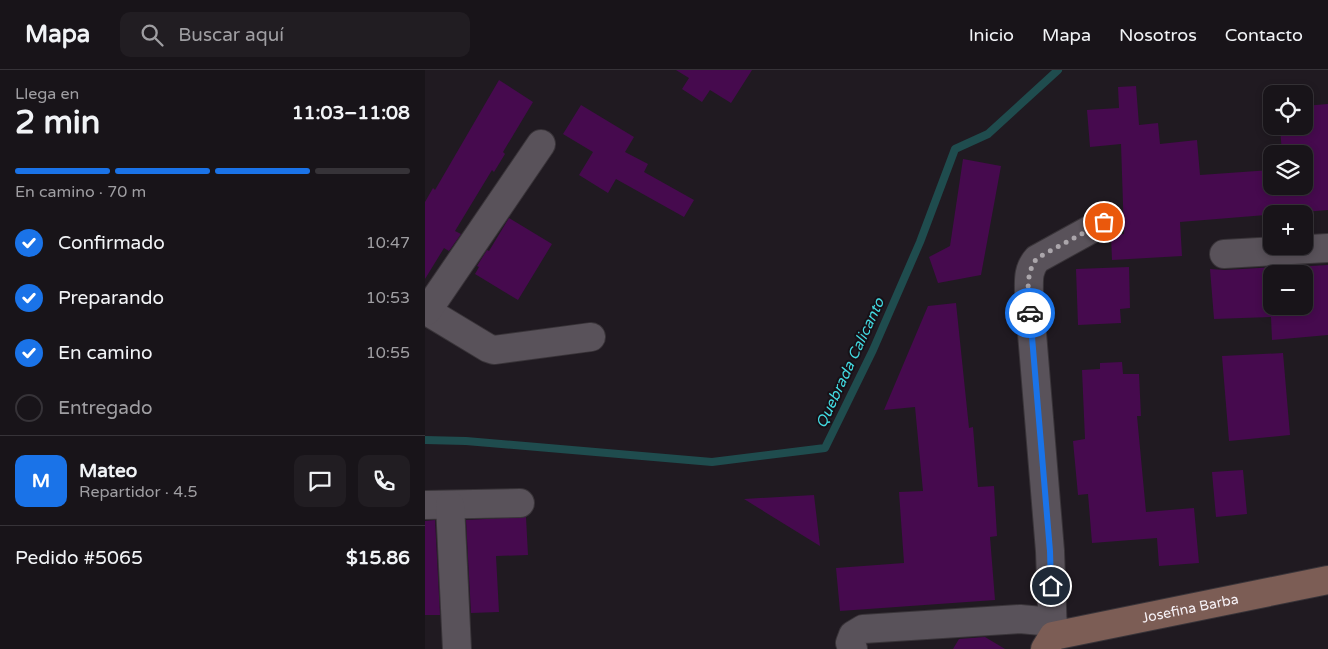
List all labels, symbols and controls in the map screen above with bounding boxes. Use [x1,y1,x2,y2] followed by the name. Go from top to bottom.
[120,12,470,57] search box
[25,20,90,49] text: Mapa
[138,21,166,49] icon: search
[178,24,284,46] text: Buscar aquí
[969,24,1014,46] text: Inicio
[1042,24,1091,46] text: Mapa
[1119,24,1197,46] text: Nosotros
[1225,24,1303,46] text: Contacto
[15,84,79,104] text: Llega en
[1263,85,1313,315] map controls
[1263,85,1313,135] button: locate
[292,102,410,124] text: 11:03–11:08
[15,104,100,142] text: 2 min
[1263,145,1313,195] button: layers
[15,182,146,202] text: En camino · 70 m
[1083,201,1125,243] pin
[1263,205,1313,255] button: +
[1090,208,1118,236] icon: bag
[15,229,43,257] icon: check
[58,232,165,254] text: Confirmado
[366,233,410,253] text: 10:47
[1263,265,1313,315] button: −
[15,284,43,312] icon: check
[58,287,164,309] text: Preparando
[366,288,410,308] text: 10:53
[1005,288,1055,338] courier
[812,294,888,431] water label: Quebrada Calicanto
[1016,299,1044,327] icon: car
[15,339,43,367] icon: check
[58,342,153,364] text: En camino
[366,343,410,363] text: 10:55
[58,397,153,419] text: Entregado
[294,455,346,507] button: chat
[358,455,410,507] button: phone
[79,460,137,482] text: Mateo
[32,470,50,492] text: M
[79,482,197,502] text: Repartidor · 4.5
[15,547,143,569] text: Pedido #5065
[346,547,410,569] text: $15.86
[1030,565,1072,607] pin
[1037,572,1065,600] icon: home
[1140,590,1240,626] street label: Josefina Barba

